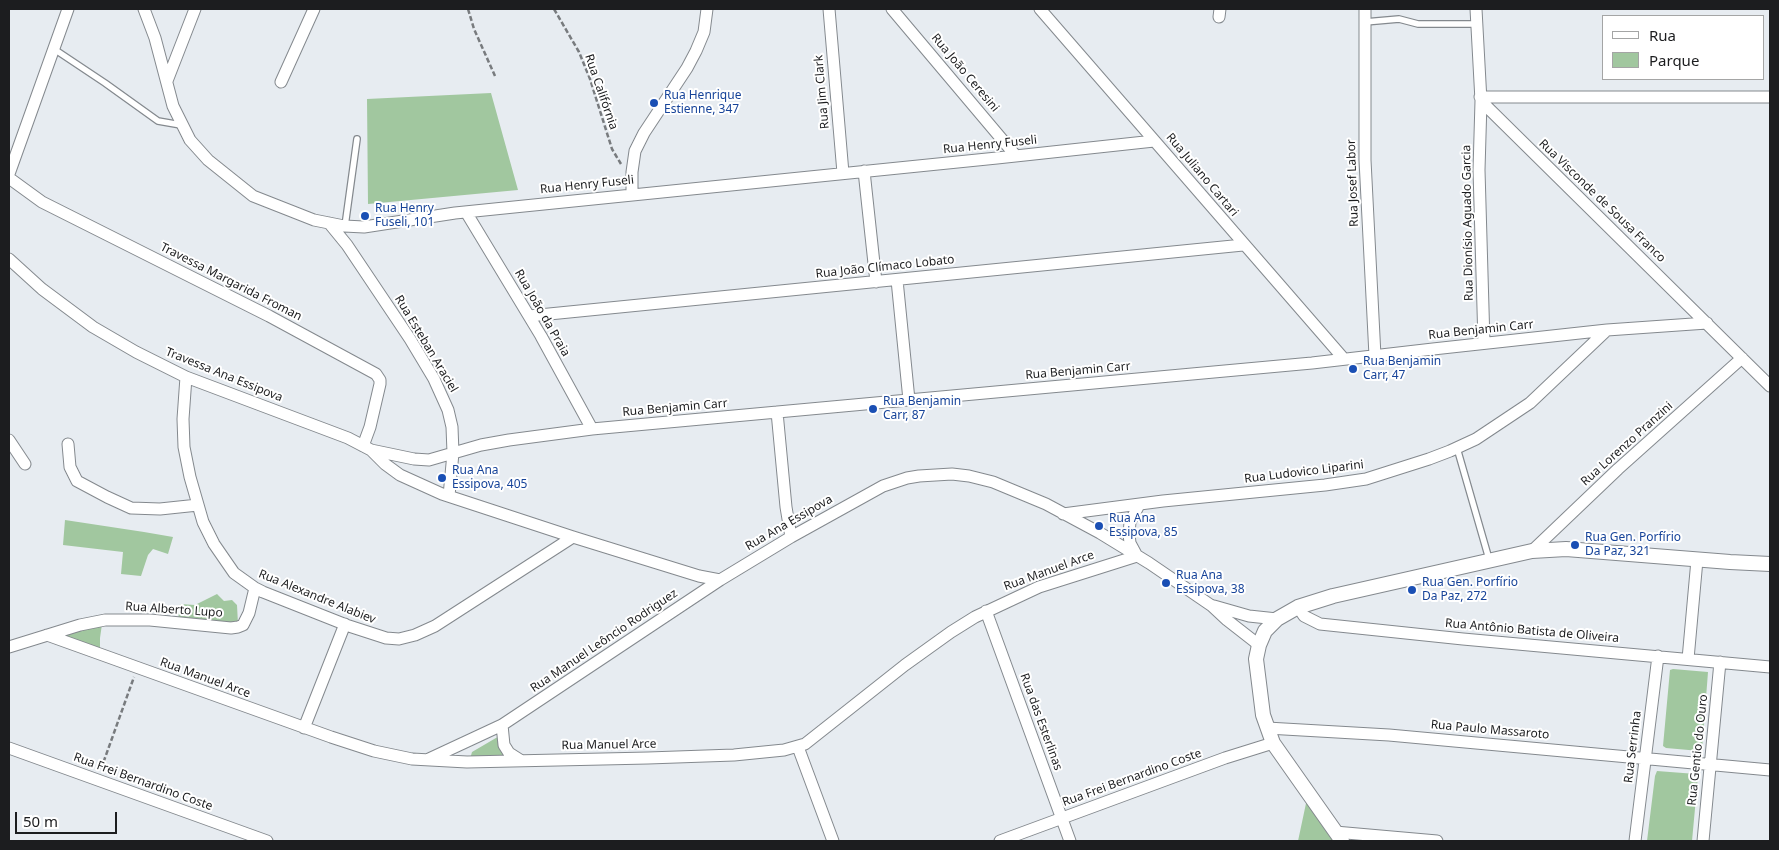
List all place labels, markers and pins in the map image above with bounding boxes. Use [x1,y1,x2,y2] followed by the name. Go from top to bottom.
[664,89,741,117] place label: Rua Henrique Estienne, 347
[648,97,660,109] marker: Rua Henrique Estienne, 347
[375,202,434,230] place label: Rua Henry Fuseli, 101
[359,210,371,222] marker: Rua Henry Fuseli, 101
[1363,355,1441,383] place label: Rua Benjamin Carr, 47
[1347,363,1359,375] marker: Rua Benjamin Carr, 47
[883,395,961,423] place label: Rua Benjamin Carr, 87
[867,403,879,415] marker: Rua Benjamin Carr, 87
[452,464,527,492] place label: Rua Ana Essipova, 405
[436,472,448,484] marker: Rua Ana Essipova, 405
[1109,512,1178,540] place label: Rua Ana Essipova, 85
[1093,520,1105,532] marker: Rua Ana Essipova, 85
[1585,531,1681,559] place label: Rua Gen. Porfírio Da Paz, 321
[1569,539,1581,551] marker: Rua Gen. Porfírio Da Paz, 321
[1176,569,1245,597] place label: Rua Ana Essipova, 38
[1422,576,1518,604] place label: Rua Gen. Porfírio Da Paz, 272
[1160,577,1172,589] marker: Rua Ana Essipova, 38
[1406,584,1418,596] marker: Rua Gen. Porfírio Da Paz, 272

